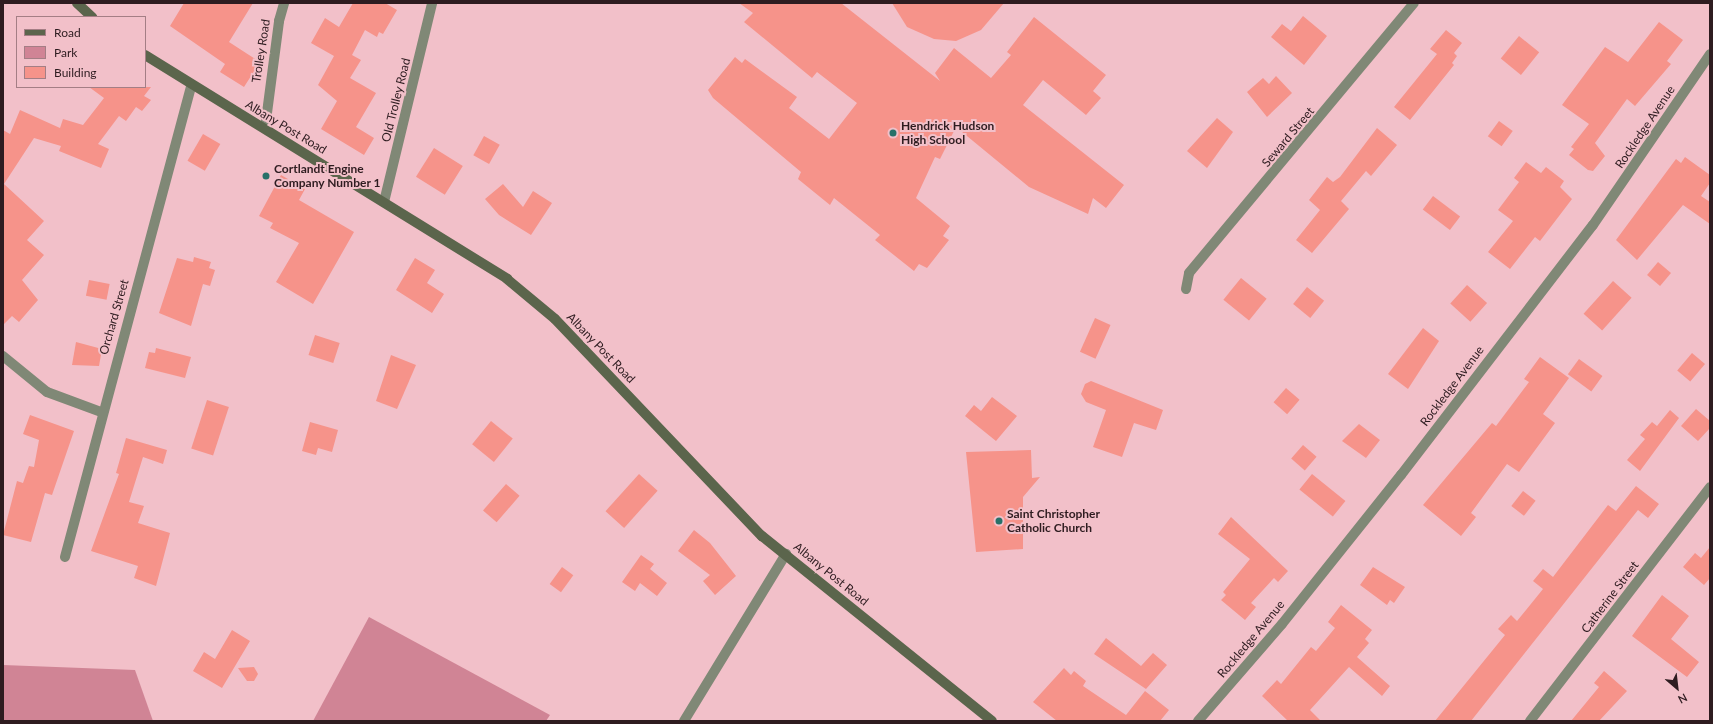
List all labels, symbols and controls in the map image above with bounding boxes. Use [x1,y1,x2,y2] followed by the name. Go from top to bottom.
[16,16,146,88] legend
[249,18,273,84] street label: Trolley Road
[54,25,81,40] text: Road
[54,45,77,60] text: Park
[379,56,413,144] street label: Old Trolley Road
[54,65,97,80] text: Building
[1612,83,1678,171] street label: Rockledge Avenue
[243,97,329,157] street label: Albany Post Road
[1259,104,1317,170] street label: Seward Street
[901,119,994,147] place label: Hendrick Hudson High School
[888,128,898,138] marker: Hendrick Hudson High School
[274,162,381,190] place label: Cortlandt Engine Company Number 1
[261,171,271,181] marker: Cortlandt Engine Company Number 1
[96,278,132,356] street label: Orchard Street
[564,310,638,386] street label: Albany Post Road
[1417,343,1487,429] street label: Rockledge Avenue
[1007,507,1100,535] place label: Saint Christopher Catholic Church
[994,516,1004,526] marker: Saint Christopher Catholic Church
[791,539,871,609] street label: Albany Post Road
[1578,558,1642,636] street label: Catherine Street
[1214,597,1288,681] street label: Rockledge Avenue
[1657,668,1697,708] north arrow
[1676,691,1690,707] text: N

